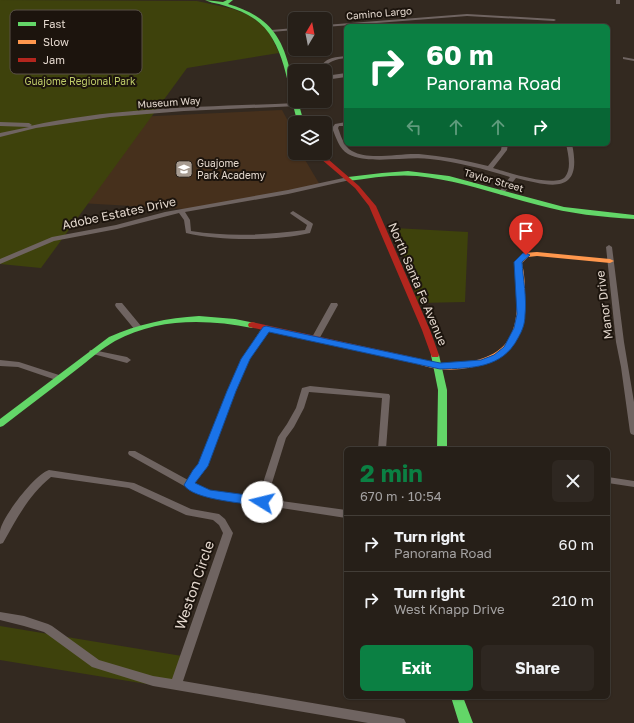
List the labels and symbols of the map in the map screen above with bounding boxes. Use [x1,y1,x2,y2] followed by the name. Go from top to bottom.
[346,4,412,22] street label: Camino Largo
[10,10,142,74] legend
[288,12,332,56] north arrow
[43,17,66,30] text: Fast
[43,35,69,48] text: Slow
[43,53,65,66] text: Jam
[24,75,136,87] park label: Guajome Regional Park
[137,94,201,110] street label: Museum Way
[197,157,265,181] place label: Guajome Park Academy
[174,159,194,179] school or university icon: Guajome Park Academy
[463,166,525,194] street label: Taylor Street
[61,194,177,232] street label: Adobe Estates Drive
[509,214,543,255] pin
[385,220,451,348] street label: North Santa Fe Avenue
[592,270,616,340] street label: Manor Drive
[241,481,283,523] position arrow
[171,538,217,632] street label: Weston Circle

